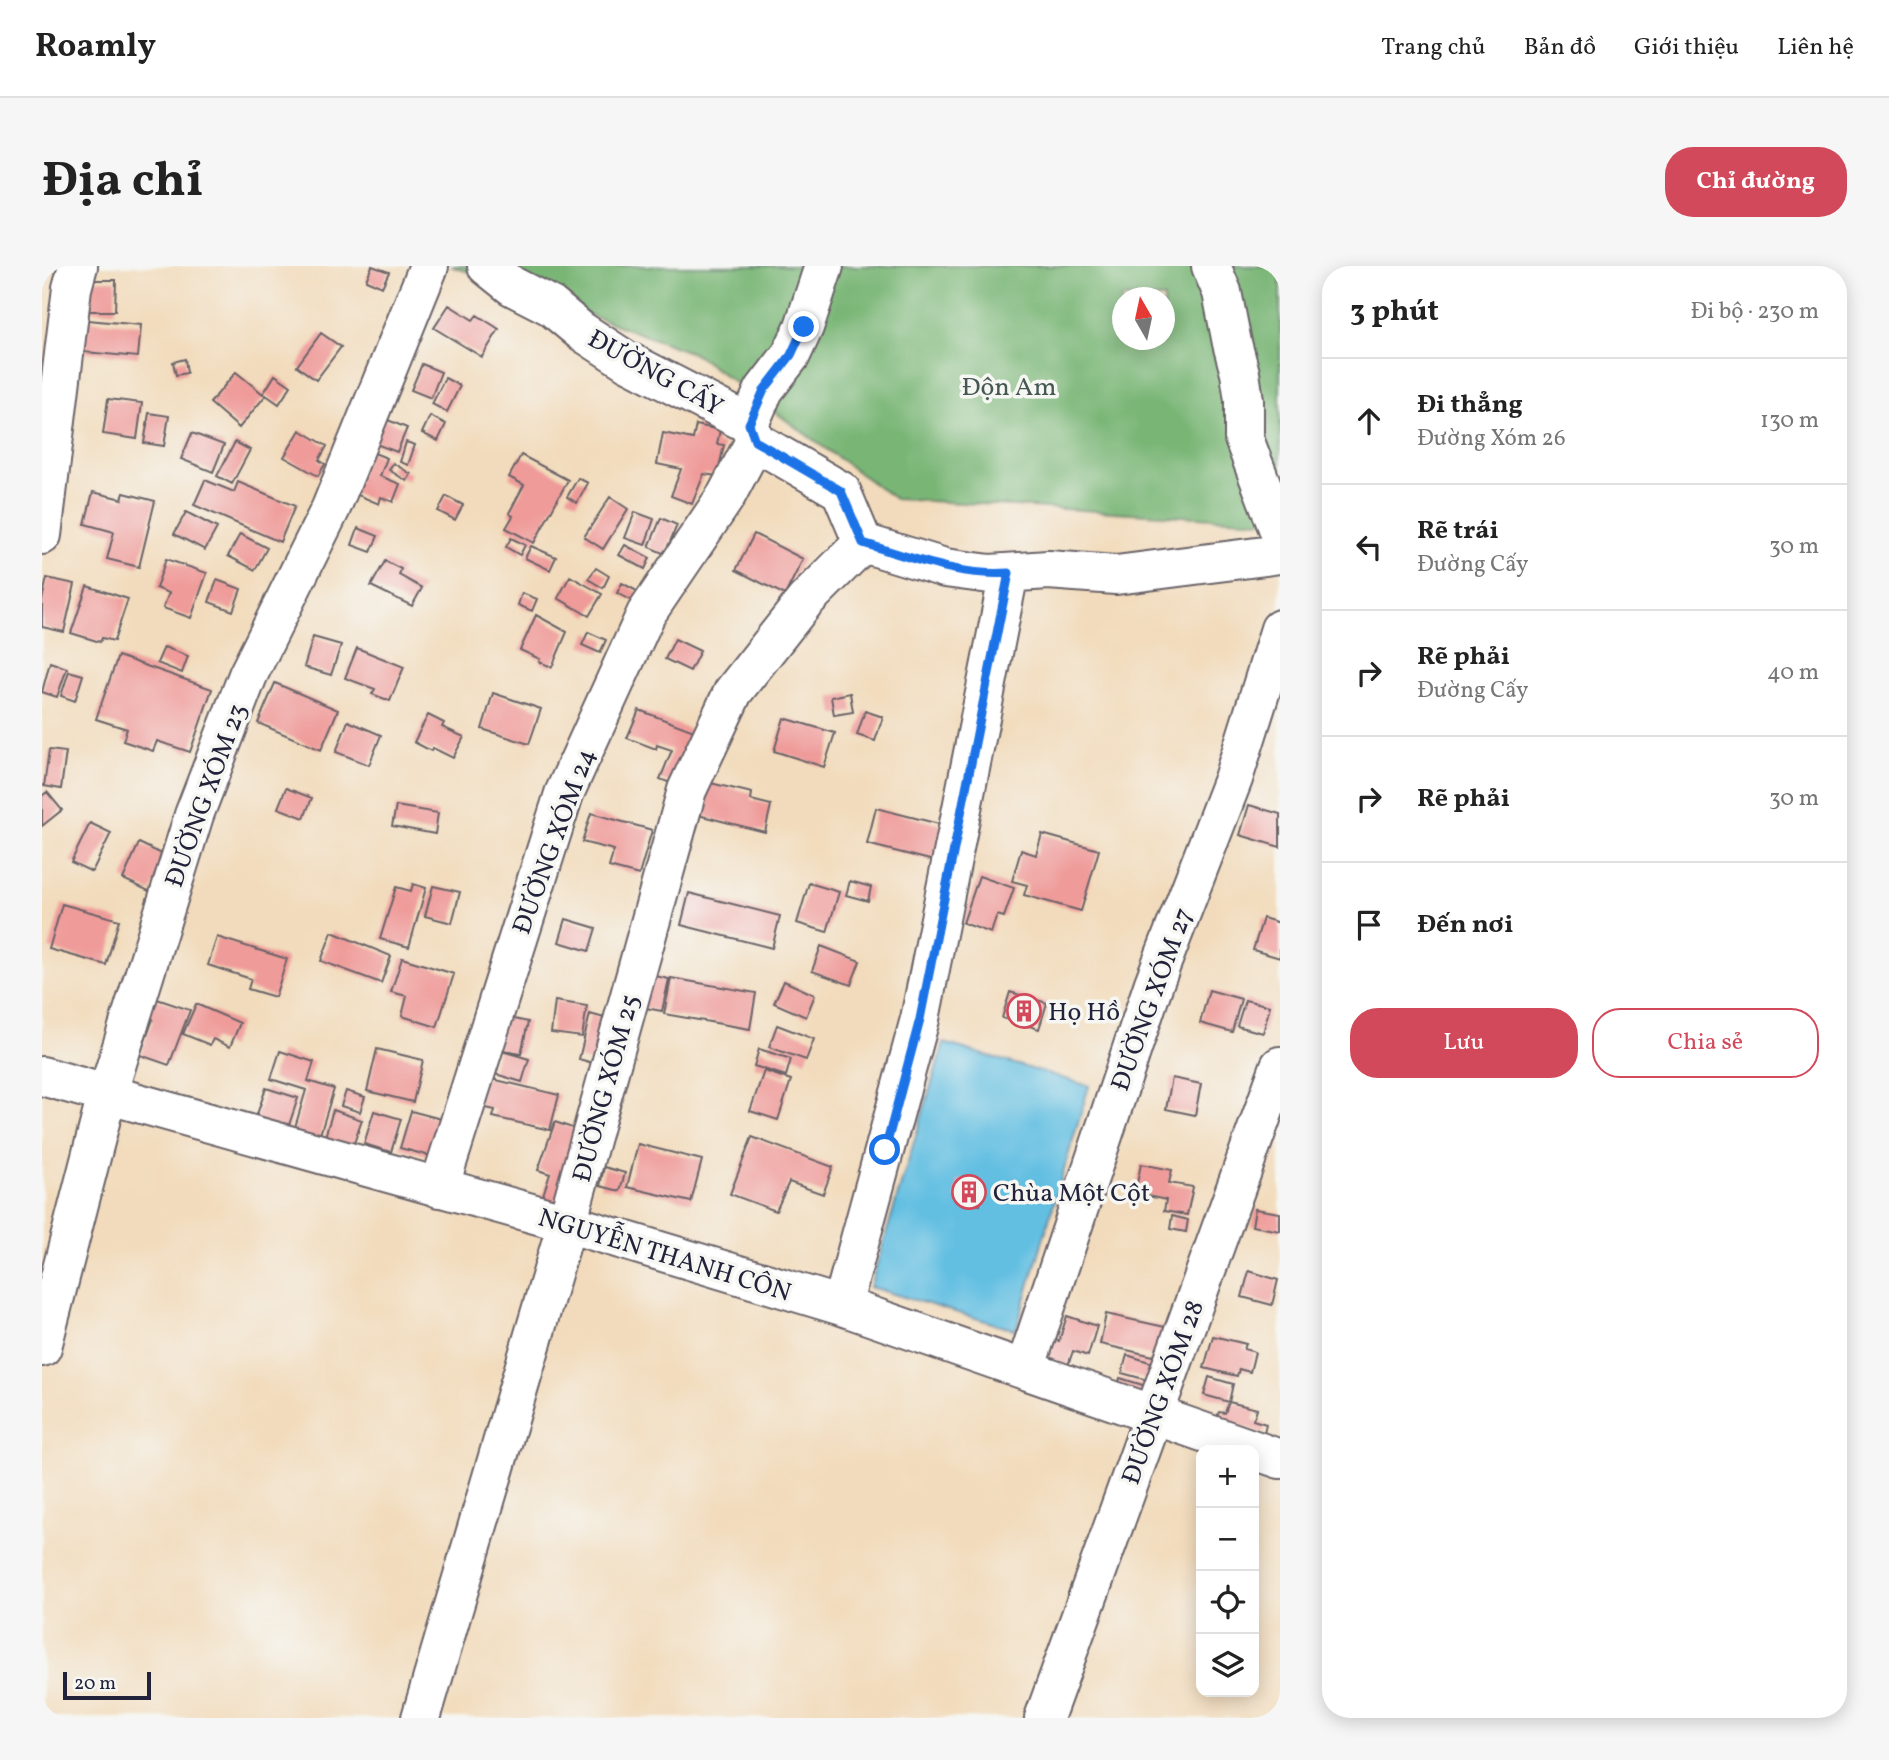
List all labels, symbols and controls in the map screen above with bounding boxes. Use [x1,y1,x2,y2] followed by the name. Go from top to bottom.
[35,25,156,71] text: Roamly
[1381,31,1486,65] text: Trang chủ
[1524,31,1596,65] text: Bản đồ
[1634,31,1739,65] text: Giới thiệu
[1777,31,1854,65] text: Liên hệ
[1665,147,1847,217] button: Chỉ đường
[42,148,203,217] text: Địa chỉ
[1112,287,1175,350] north arrow
[1350,291,1439,333] text: 3 phút
[1690,296,1819,328] text: Đi bộ · 230 m
[788,311,819,342] route end
[581,321,730,426] street label: ĐƯỜNG CẤY
[962,370,1056,406] park label: Độn Am
[1417,387,1523,423] text: Đi thẳng
[1350,402,1388,440] icon: ahead
[1760,405,1819,437] text: 130 m
[1417,423,1566,455] text: Đường Xóm 26
[1417,513,1499,549] text: Rẽ trái
[1350,528,1388,566] icon: left
[1769,531,1819,563] text: 30 m
[1417,549,1528,581] text: Đường Cấy
[1417,639,1510,675] text: Rẽ phải
[1350,654,1388,692] icon: right
[1767,657,1819,689] text: 40 m
[1417,675,1528,707] text: Đường Cấy
[157,699,257,892] street label: ĐƯỜNG XÓM 23
[505,744,605,939] street label: ĐƯỜNG XÓM 24
[1350,780,1388,818] icon: right
[1417,781,1510,817] text: Rẽ phải
[1769,783,1819,815] text: 30 m
[1103,903,1203,1096] street label: ĐƯỜNG XÓM 27
[1350,906,1388,944] icon: arrive
[1417,907,1513,943] text: Đến nơi
[565,991,649,1186] street label: ĐƯỜNG XÓM 25
[1005,992,1043,1030] building icon: Họ Hồ
[1048,995,1120,1031] place label: Họ Hồ
[1350,1008,1578,1078] button: Lưu
[1592,1008,1819,1078] button: Chia sẻ
[869,1134,900,1165] route start
[950,1173,988,1211] building icon: Chùa Một Cột
[993,1176,1150,1212] place label: Chùa Một Cột
[533,1198,796,1312] street label: NGUYỄN THANH CÔN
[1114,1296,1214,1490] street label: ĐƯỜNG XÓM 28
[1196,1445,1259,1697] map controls
[1196,1445,1259,1508] button: +
[1196,1508,1259,1571] button: −
[1196,1571,1259,1634] button: locate
[1196,1634,1259,1697] button: layers
[63,1669,150,1701] scale bar
[74,1671,116,1697] text: 20 m

